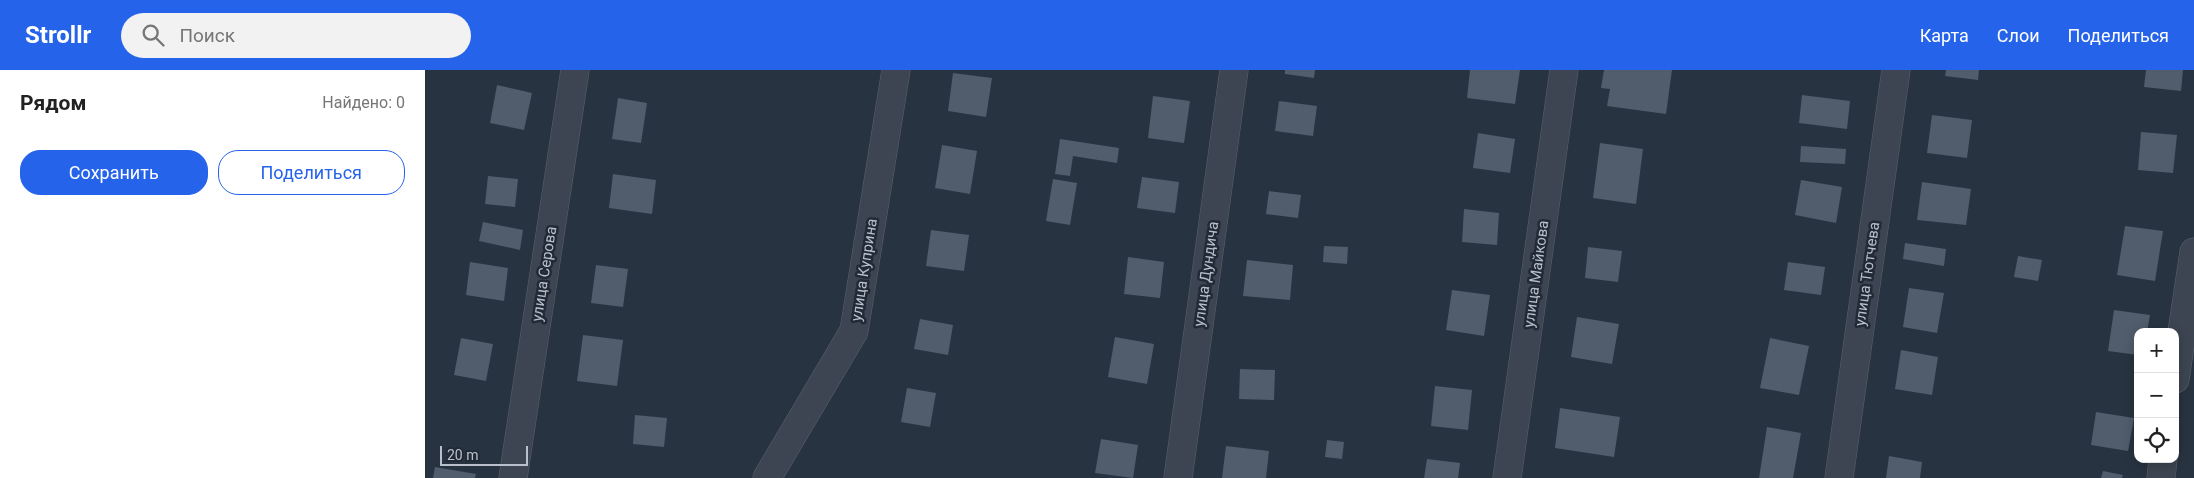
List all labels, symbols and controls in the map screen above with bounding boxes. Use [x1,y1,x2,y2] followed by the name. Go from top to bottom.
[121,13,471,58] search box
[25,21,91,49] text: Strollr
[139,21,167,49] icon: search
[179,24,235,47] text: Поиск
[1920,25,1969,46] text: Карта
[1997,25,2040,46] text: Слои
[2068,25,2169,46] text: Поделиться
[20,91,86,115] text: Рядом
[322,93,405,112] text: Найдено: 0
[20,150,208,195] button: Сохранить
[218,150,405,195] button: Поделиться
[847,217,881,323] street label: улица Куприна
[1520,219,1552,329] street label: улица Майкова
[1190,220,1222,328] street label: улица Дундича
[1851,221,1883,327] street label: улица Тютчева
[528,225,560,323] street label: улица Серова
[2134,328,2179,463] map controls
[2134,328,2179,373] button: +
[2134,373,2179,418] button: −
[2134,418,2179,463] button: locate
[440,443,527,466] scale bar
[447,447,479,463] text: 20 m

